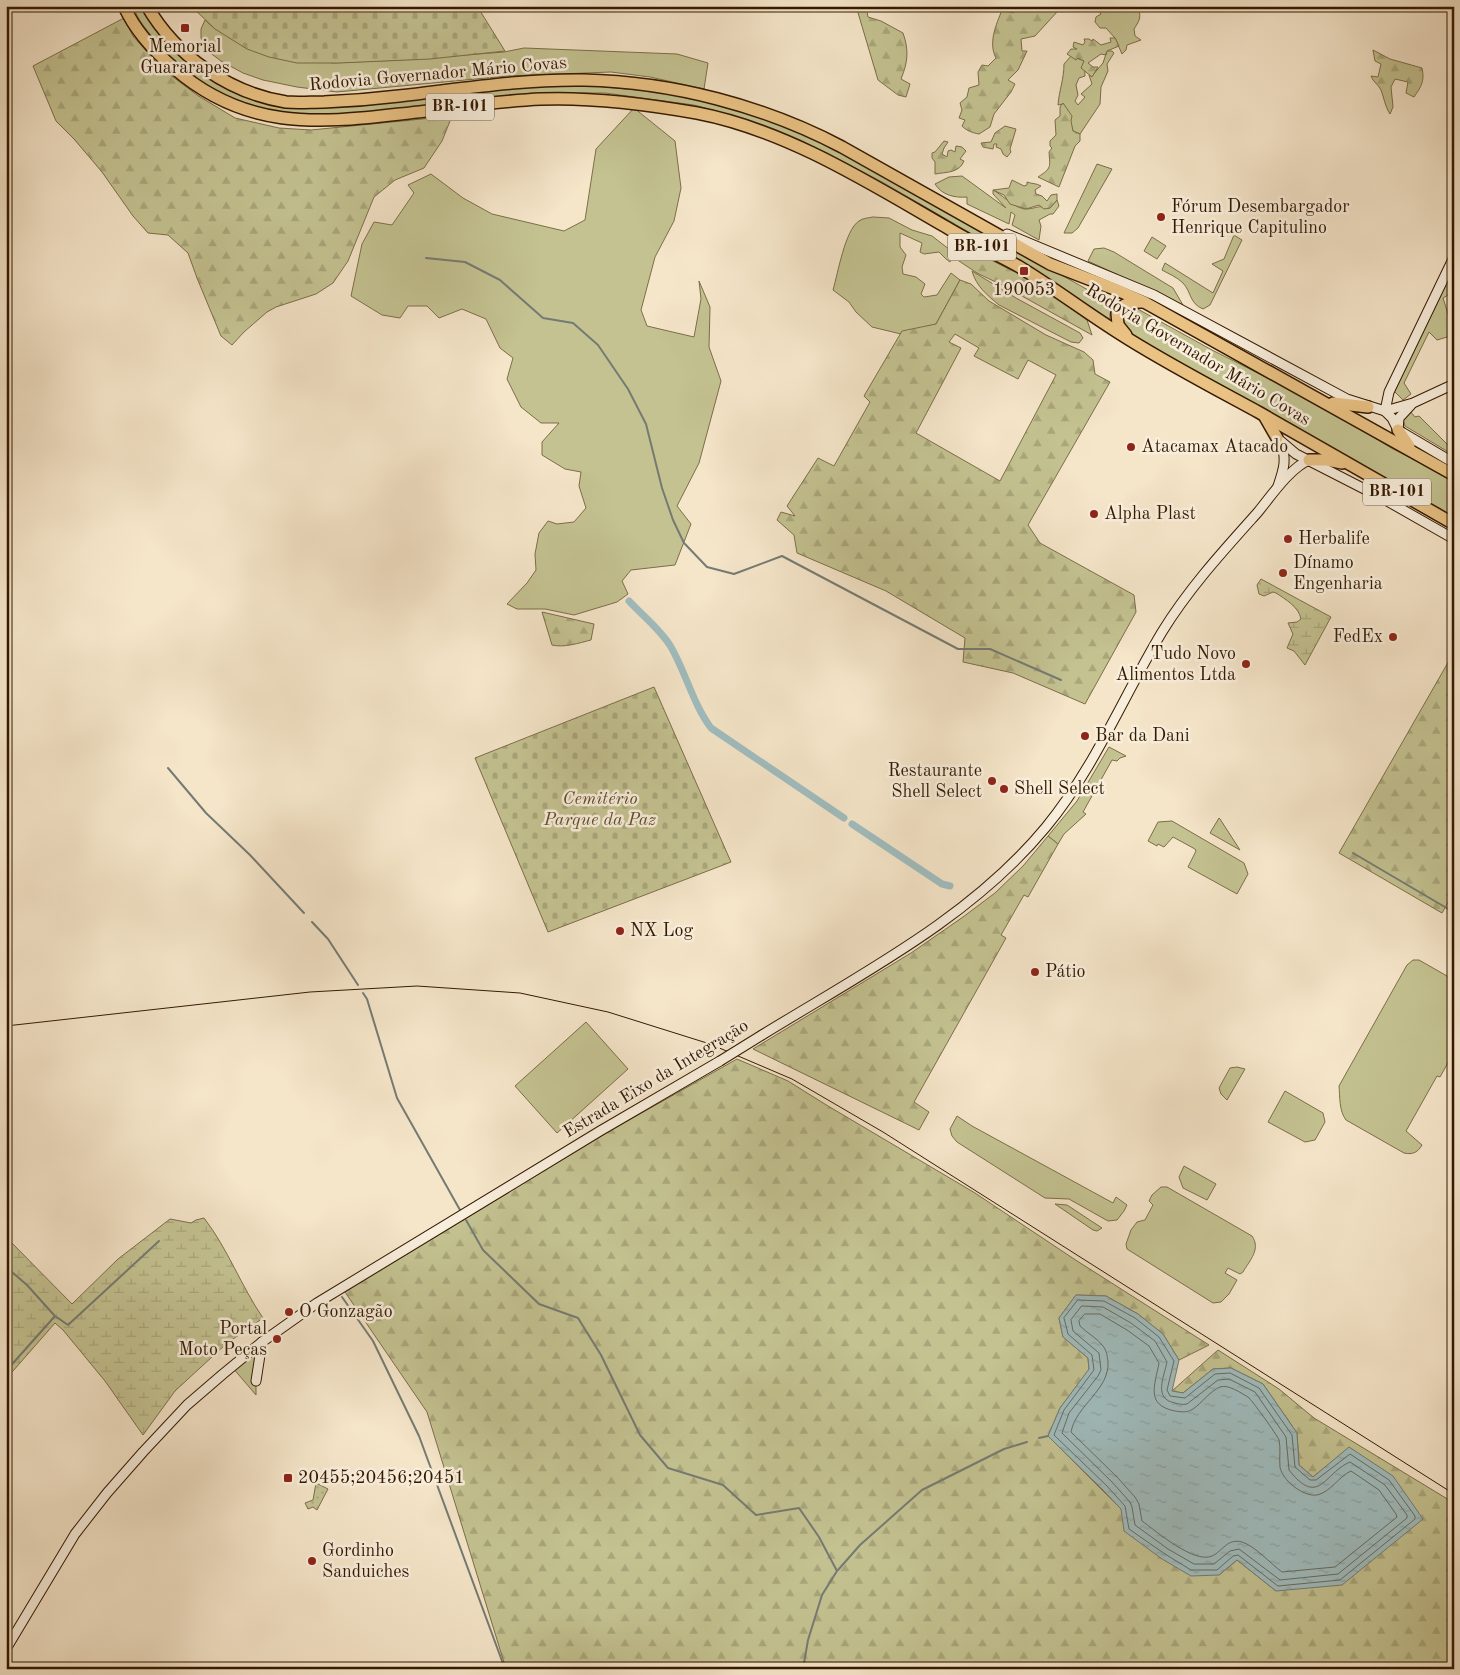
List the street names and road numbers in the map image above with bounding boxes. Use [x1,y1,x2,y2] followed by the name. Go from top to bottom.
[308,54,568,94] street label: Rodovia Governador Mário Covas
[426,94,494,120] road number: BR-101
[948,233,1016,260] road number: BR-101
[1083,281,1314,429] street label: Rodovia Governador Mário Covas
[1363,478,1431,506] road number: BR-101
[560,1016,752,1141] street label: Estrada Eixo da Integração

